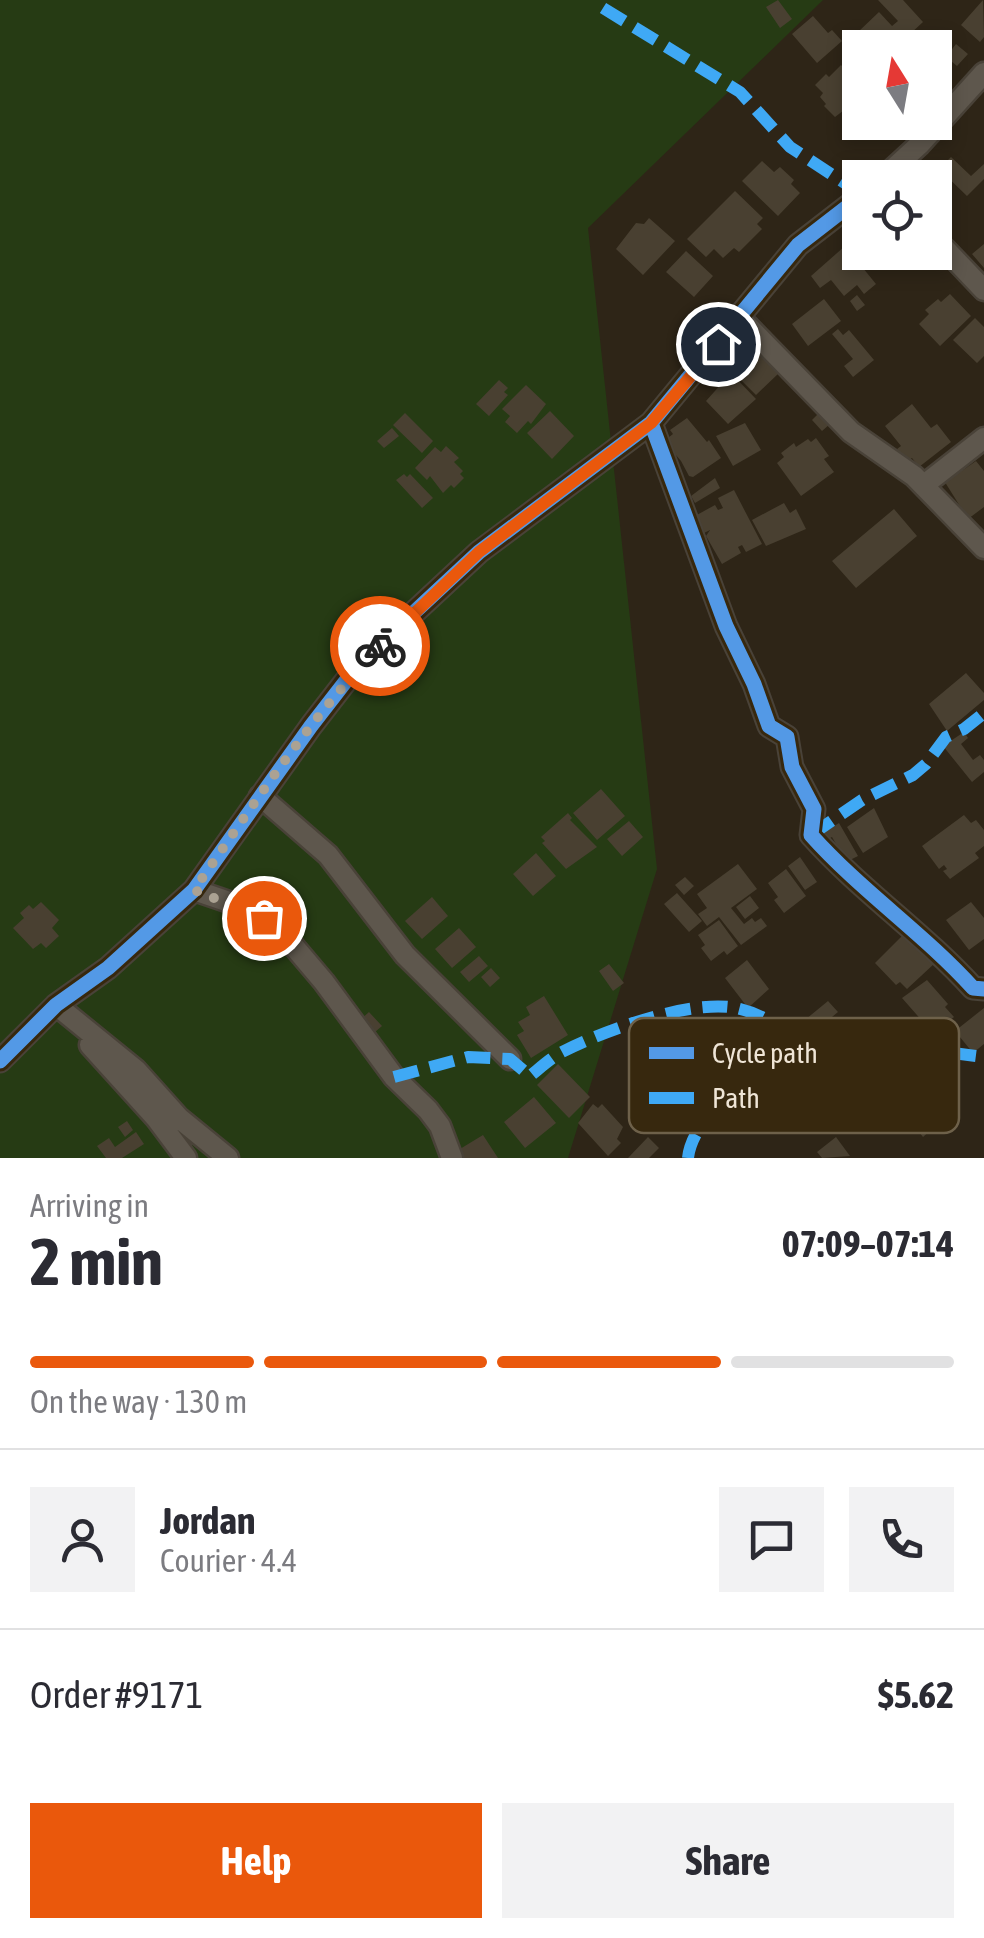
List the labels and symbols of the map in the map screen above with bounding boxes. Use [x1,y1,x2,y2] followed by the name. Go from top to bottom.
[842,30,952,140] north arrow
[676,302,761,387] pin
[330,596,430,696] courier
[222,876,307,961] pin
[629,1018,959,1133] legend
[712,1037,818,1069] text: Cycle path
[712,1082,760,1114] text: Path

